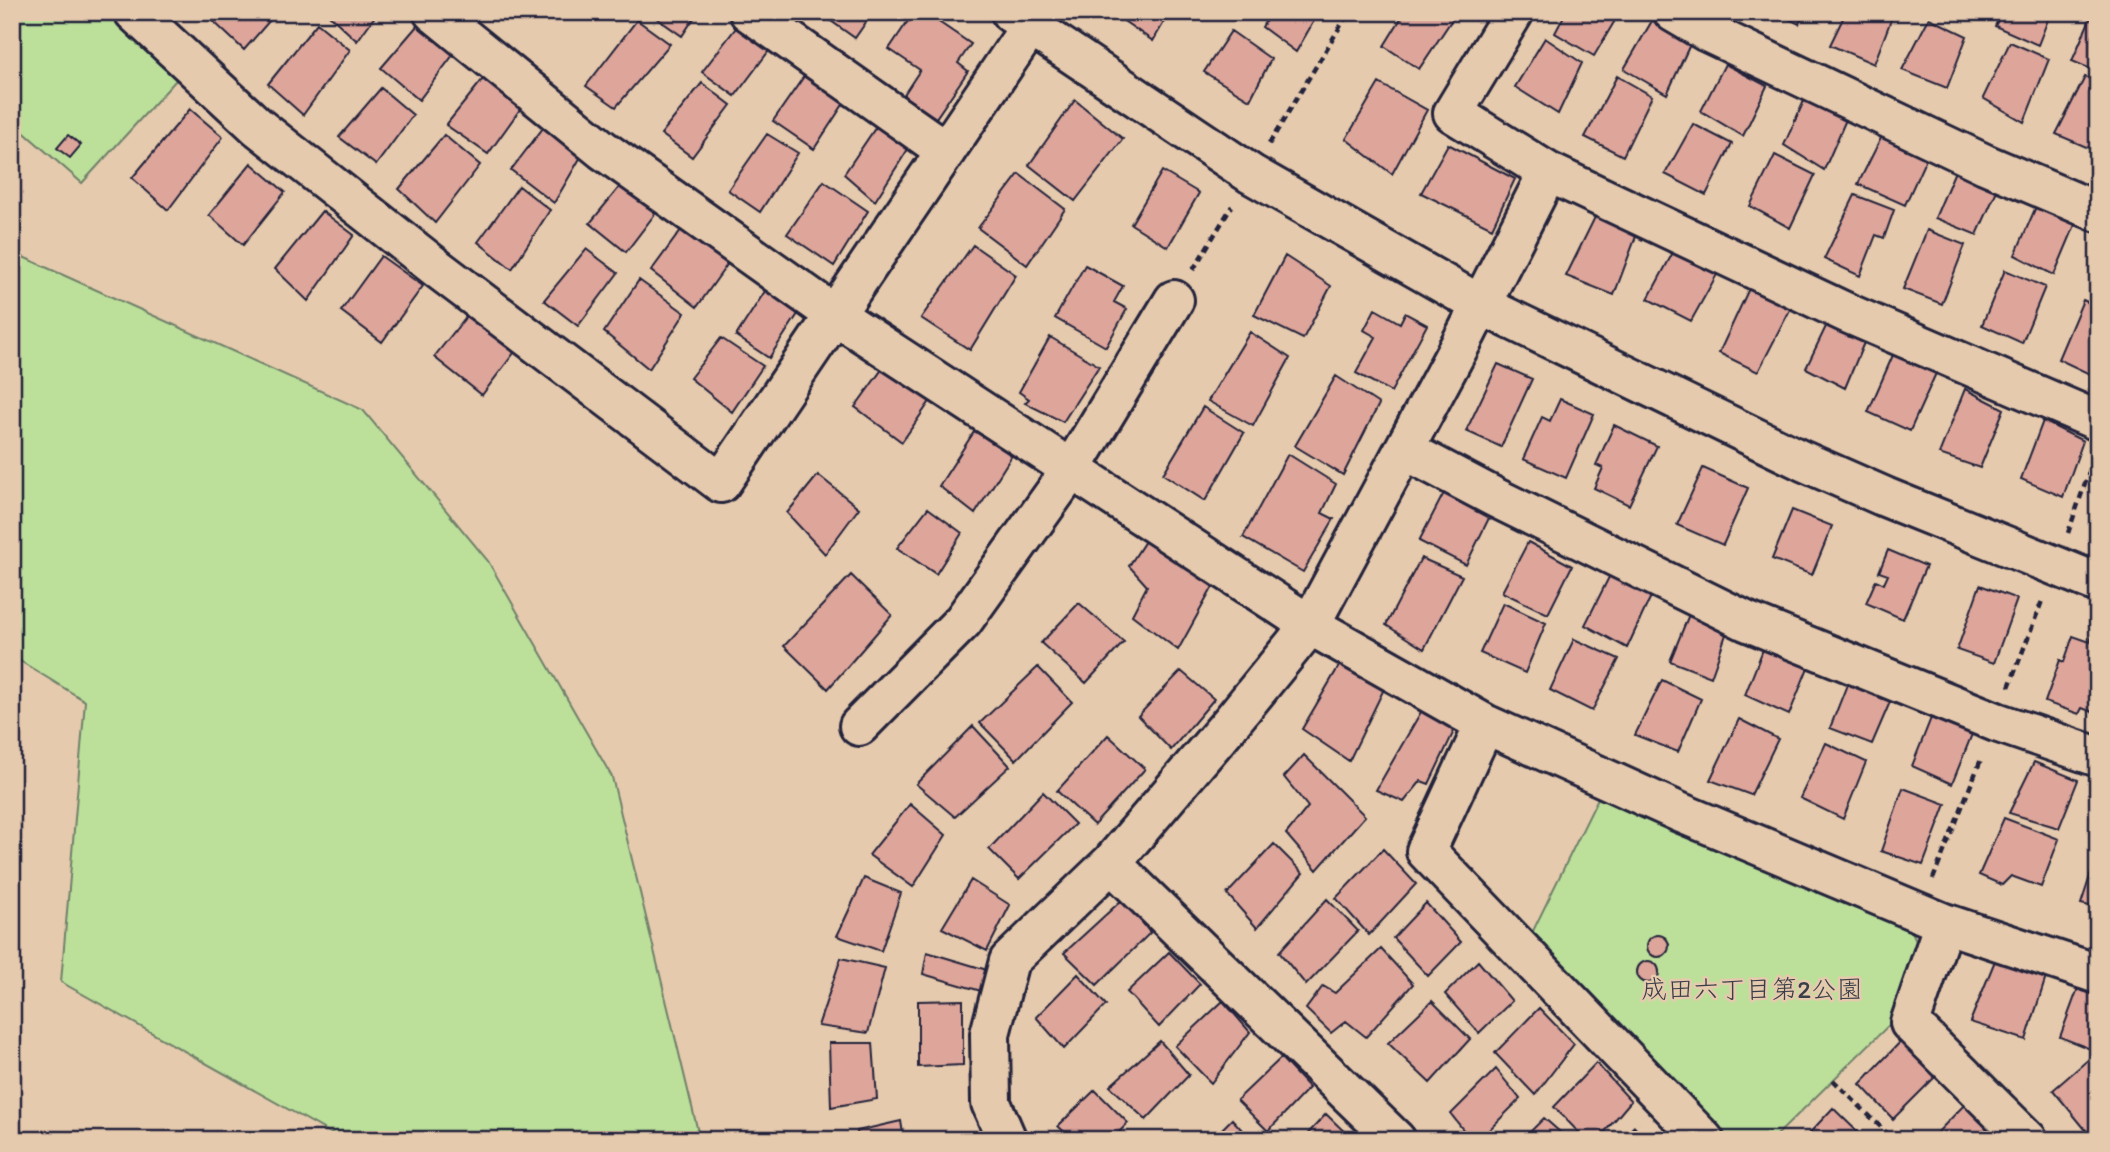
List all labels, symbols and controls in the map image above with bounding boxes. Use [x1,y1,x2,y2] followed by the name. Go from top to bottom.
[1641,973,1863,1005] park label: 成田六丁目第2公園

